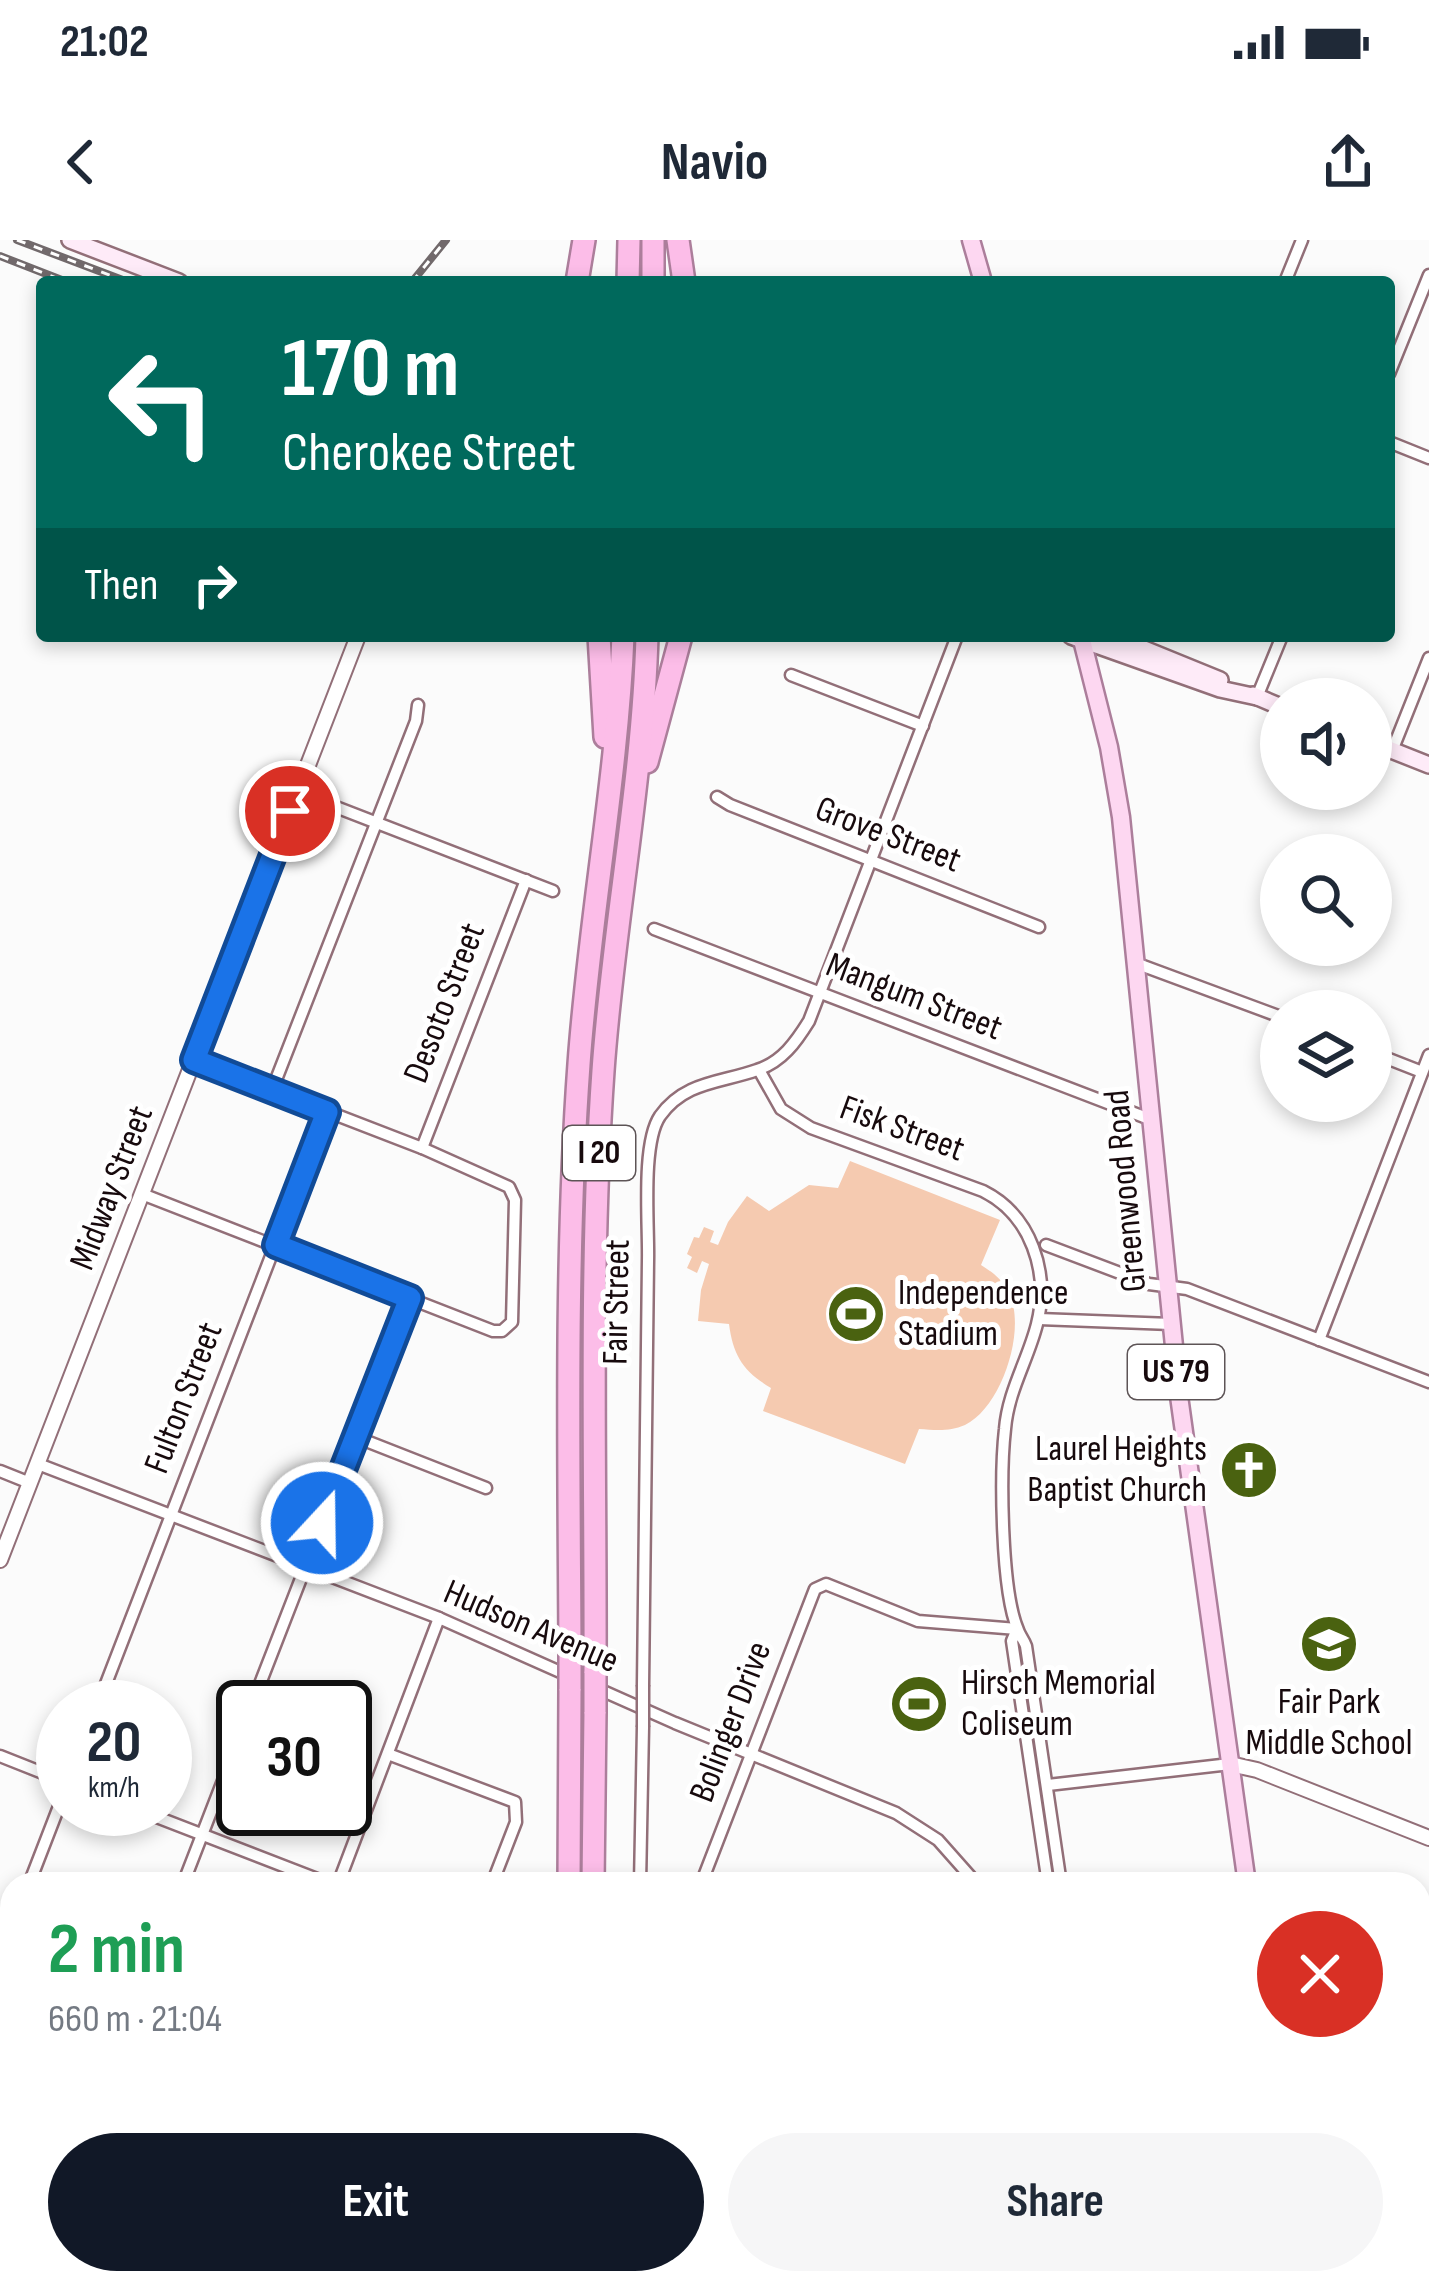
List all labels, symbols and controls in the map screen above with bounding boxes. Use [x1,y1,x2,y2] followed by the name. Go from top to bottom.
[60,15,149,70] text: 21:02
[48,129,114,195] icon: back
[1315,129,1381,195] icon: share
[661,130,768,195] text: Navio
[282,319,459,420] text: 170 m
[84,324,240,480] icon: left
[282,421,576,486] text: Cherokee Street
[182,552,248,618] icon: right
[84,558,158,613] text: Then
[1260,678,1392,1122] map controls
[1260,678,1392,810] button: sound
[239,760,341,862] pin
[257,778,323,844] icon: arrive
[809,788,967,882] street label: Grove Street
[1260,834,1392,966] button: search
[395,917,495,1089] street label: Desoto Street
[820,944,1008,1050] street label: Mangum Street
[1260,990,1392,1122] button: layers
[834,1087,970,1171] street label: Fisk Street
[1096,1088,1156,1294] street label: Greenwood Road
[61,1100,163,1276] street label: Midway Street
[563,1126,635,1180] road number: I 20
[594,1239,640,1365] street label: Fair Street
[898,1272,1069,1356] place label: Independence Stadium
[825,1283,887,1345] sports icon: Independence Stadium
[136,1316,232,1479] street label: Fulton Street
[1128,1345,1224,1399] road number: US 79
[1027,1428,1207,1512] place label: Laurel Heights Baptist Church
[1218,1439,1280,1501] church icon: Laurel Heights Baptist Church
[259,1460,385,1586] position arrow
[437,1571,625,1683] street label: Hudson Avenue
[1298,1613,1360,1675] school or university icon: Fair Park Middle School
[681,1636,781,1808] street label: Bolinger Drive
[961,1662,1156,1746] place label: Hirsch Memorial Coliseum
[888,1673,950,1735] sports icon: Hirsch Memorial Coliseum
[216,1680,372,1836] speed limit sign: 30
[1246,1681,1412,1765] place label: Fair Park Middle School
[87,1707,141,1779] text: 20
[88,1770,140,1806] text: km/h
[48,1907,185,1994] text: 2 min
[1257,1911,1383,2037] button: close
[48,1996,222,2043] text: 660 m · 21:04
[48,2133,704,2271] button: Exit
[728,2133,1383,2271] button: Share

